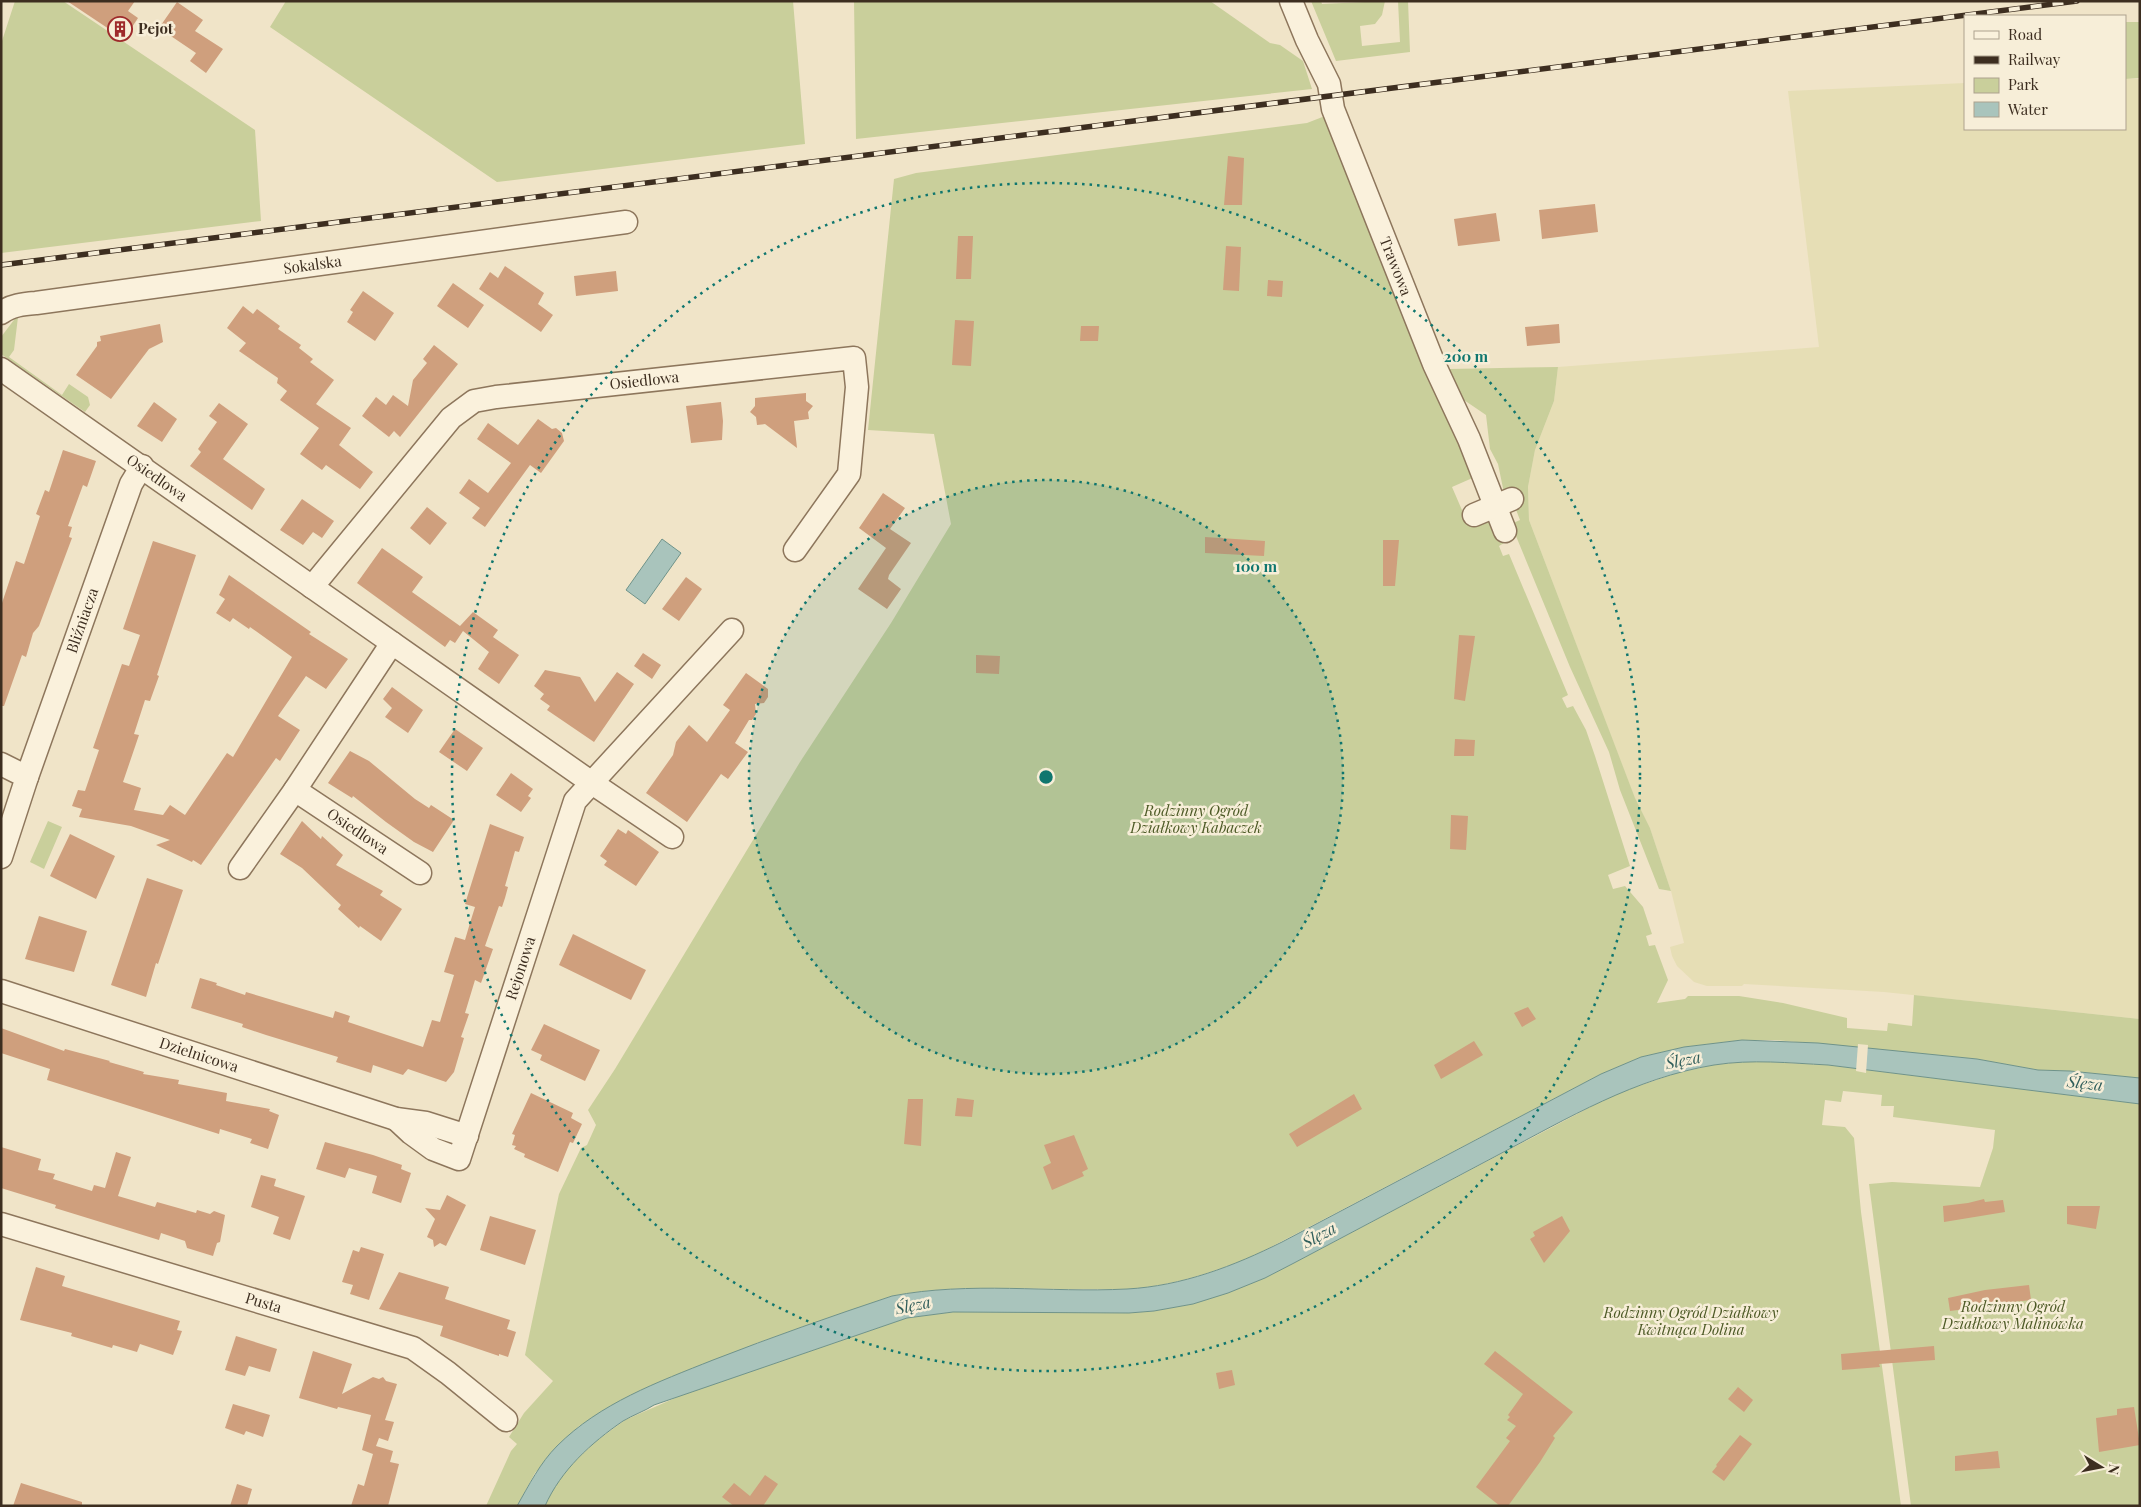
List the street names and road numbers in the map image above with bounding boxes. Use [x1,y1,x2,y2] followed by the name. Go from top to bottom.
[1376,234,1417,299] street label: Trawowa
[282,250,343,278] street label: Sokalska
[608,366,681,394] street label: Osiedlowa
[123,449,192,506] street label: Osiedlowa
[61,584,103,656] street label: Bliźniacza
[323,803,393,859] street label: Osiedlowa
[500,933,540,1002] street label: Rejonowa
[157,1032,242,1076] street label: Dzielnicowa
[243,1287,285,1317] street label: Pusta

